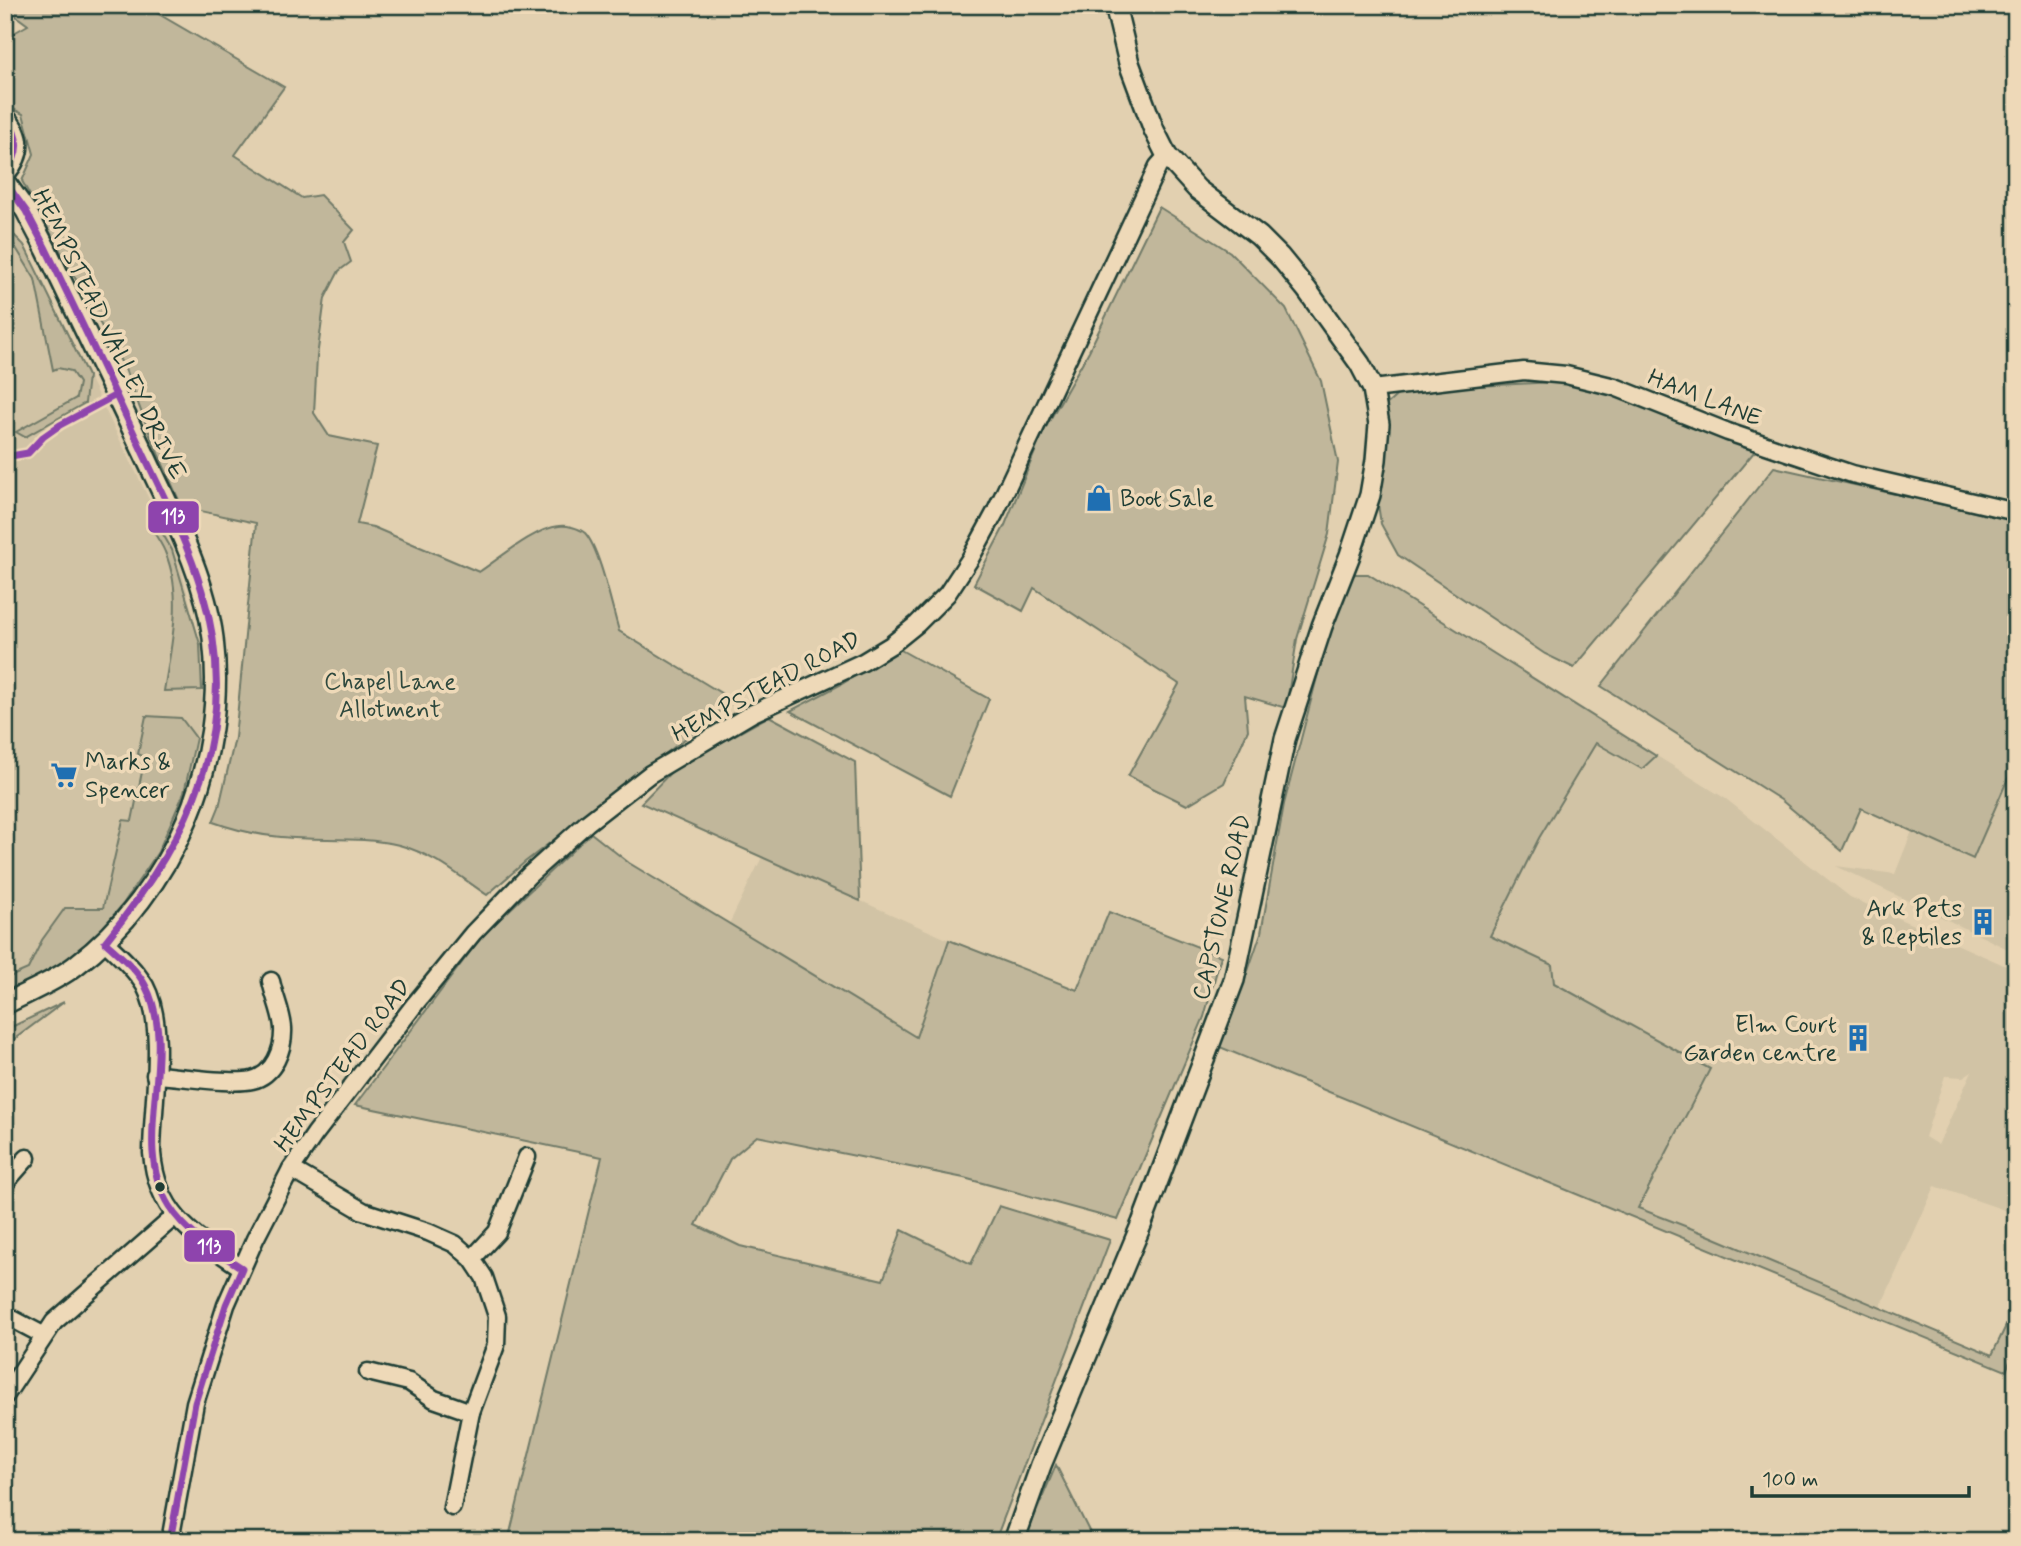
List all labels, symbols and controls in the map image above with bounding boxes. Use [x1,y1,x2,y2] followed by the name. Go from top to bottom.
[25,184,193,485] street label: HEMPSTEAD VALLEY DRIVE
[1643,363,1766,434] street label: HAM LANE
[1084,483,1114,513] shop icon: Boot Sale
[1120,484,1214,515] place label: Boot Sale
[147,500,200,534] line badge: 113
[161,505,185,530] text: 113
[667,624,867,750] street label: HEMPSTEAD ROAD
[324,667,456,726] park label: Chapel Lane Allotment
[85,747,171,806] place label: Marks & Spencer
[49,760,79,790] supermarket icon: Marks & Spencer
[1186,811,1259,1003] street label: CAPSTONE ROAD
[1861,894,1962,953] place label: Ark Pets & Reptiles
[1968,907,1998,937] building icon: Ark Pets & Reptiles
[268,973,419,1159] street label: HEMPSTEAD ROAD
[1683,1010,1837,1069] place label: Elm Court Garden centre
[1843,1023,1873,1053] building icon: Elm Court Garden centre
[153,1180,167,1194] unlabelled marker
[183,1229,236,1263] line badge: 113
[197,1235,221,1260] text: 113
[1752,1455,1968,1499] scale bar
[1762,1466,1818,1494] text: 100 m

